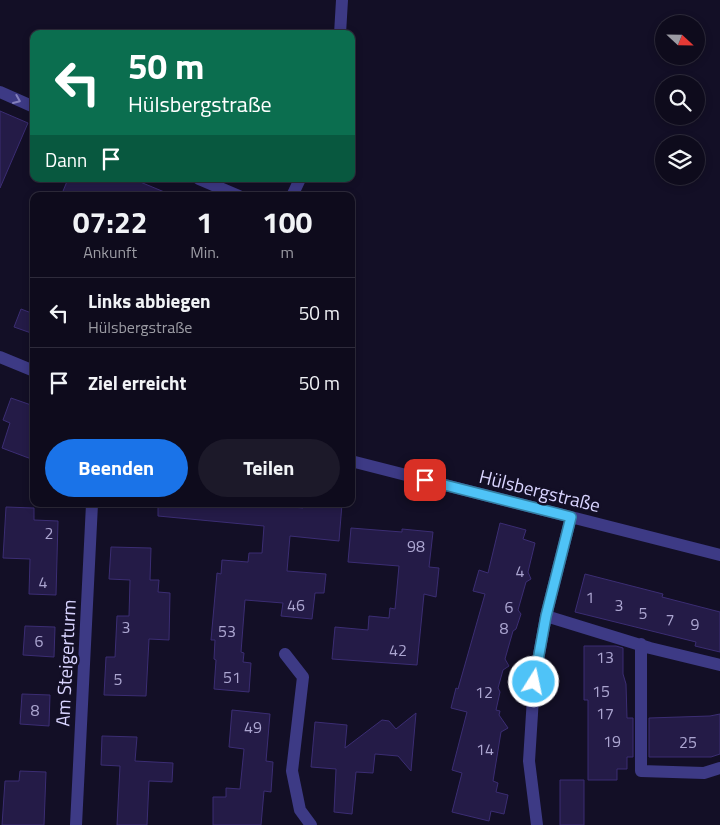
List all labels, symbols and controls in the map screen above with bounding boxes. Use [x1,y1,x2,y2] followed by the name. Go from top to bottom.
[655,15,705,65] north arrow
[655,15,705,185] map controls
[128,39,204,93] text: 50 m
[45,50,110,115] icon: left
[655,75,705,125] button: search
[128,87,272,121] text: Hülsbergstraße
[12,93,21,104] one-way arrow
[655,135,705,185] button: layers
[45,145,87,174] text: Dann
[97,145,125,173] icon: arrive
[73,199,148,245] text: 07:22
[196,199,213,245] text: 1
[262,199,312,245] text: 100
[83,240,137,264] text: Ankunft
[190,240,219,264] text: Min.
[280,240,294,264] text: m
[88,286,211,315] text: Links abbiegen
[299,298,340,327] text: 50 m
[45,299,73,327] icon: left
[88,315,192,339] text: Hülsbergstraße
[88,368,186,397] text: Ziel erreicht
[299,368,340,397] text: 50 m
[45,369,73,397] icon: arrive
[45,439,188,497] button: Beenden
[198,439,340,497] button: Teilen
[404,459,446,501] pin
[476,461,604,519] street label: Hülsbergstraße
[411,466,439,494] icon: arrive
[45,521,53,545] house number: 2
[407,534,425,558] house number: 98
[516,559,525,583] house number: 4
[39,570,48,594] house number: 4
[586,585,594,609] house number: 1
[287,593,305,617] house number: 46
[615,593,623,617] house number: 3
[505,595,514,619] house number: 6
[47,599,83,727] street label: Am Steigerturm
[639,601,648,625] house number: 5
[666,607,674,631] house number: 7
[691,612,700,636] house number: 9
[122,615,130,639] house number: 3
[500,616,509,640] house number: 8
[218,619,236,643] house number: 53
[35,629,44,653] house number: 6
[389,638,407,662] house number: 42
[596,645,614,669] house number: 13
[507,655,559,707] position arrow
[223,665,241,689] house number: 51
[114,667,123,691] house number: 5
[592,679,610,703] house number: 15
[475,680,493,704] house number: 12
[31,698,40,722] house number: 8
[596,701,614,725] house number: 17
[244,715,262,739] house number: 49
[603,729,621,753] house number: 19
[679,730,697,754] house number: 25
[476,737,494,761] house number: 14

